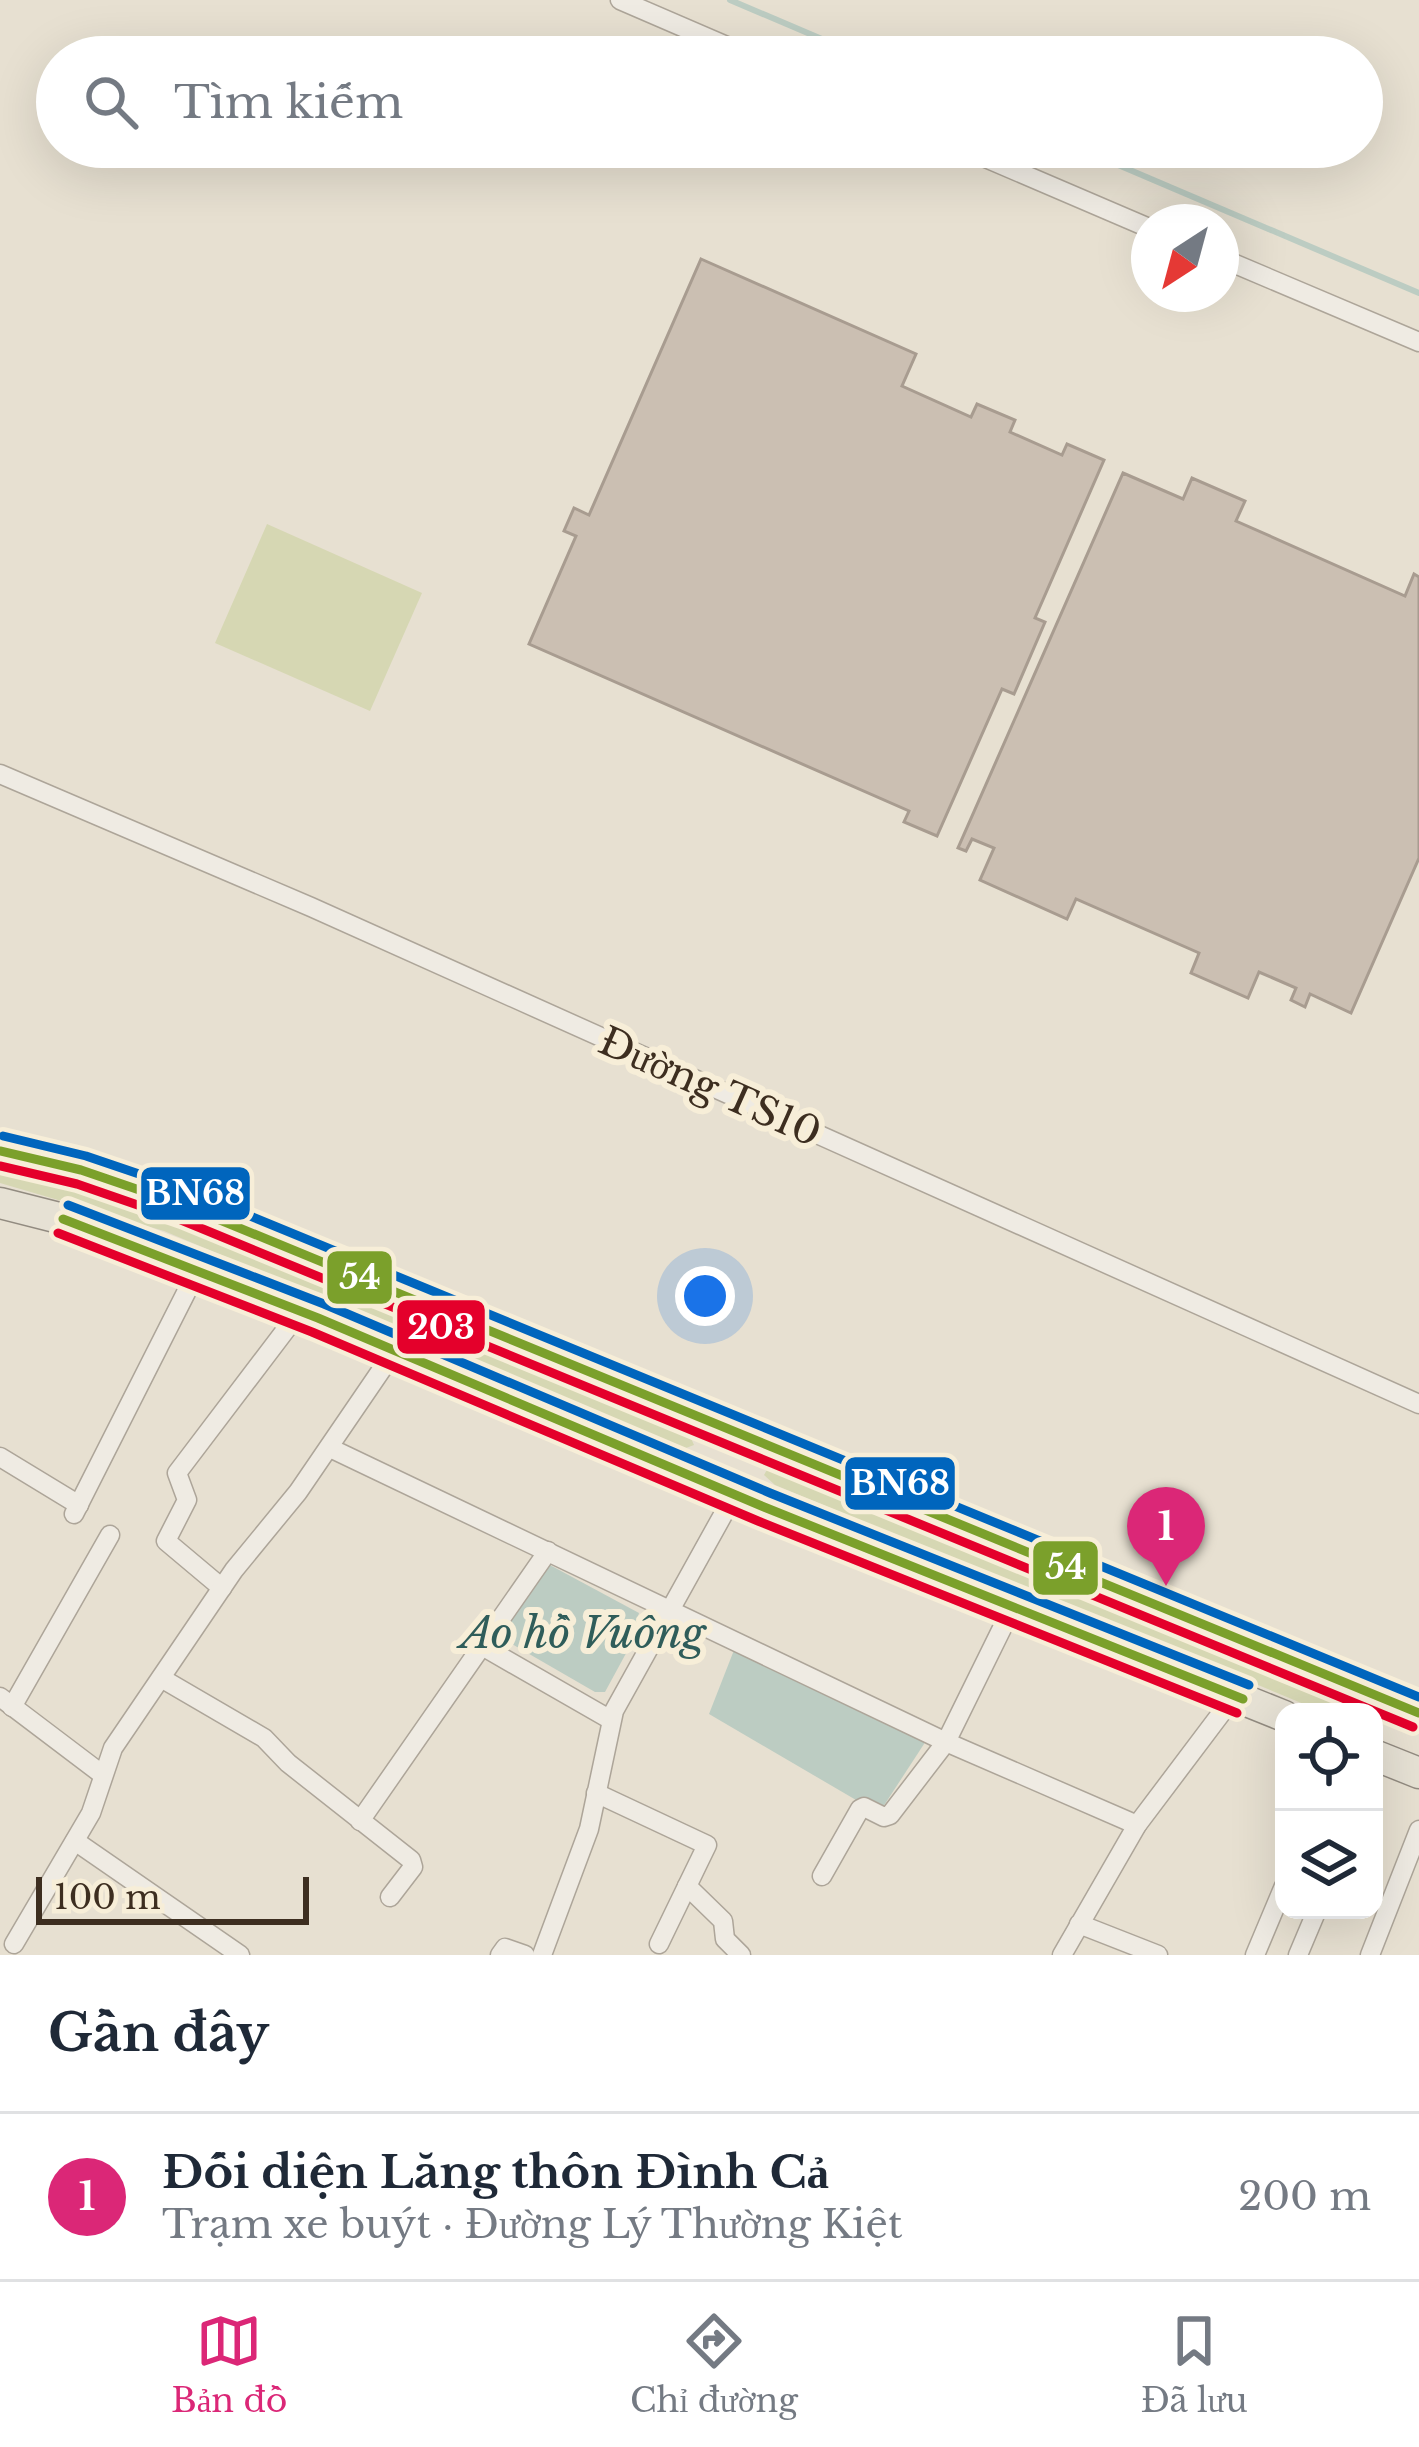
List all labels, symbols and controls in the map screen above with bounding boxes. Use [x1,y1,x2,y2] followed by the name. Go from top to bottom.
[36,36,1383,168] search box
[78,69,144,135] icon: search
[174,74,403,130] text: Tìm kiếm
[1131,204,1239,312] north arrow
[591,1016,829,1158] street label: Đường TS10
[139,1165,252,1222] line badge: BN68
[145,1173,245,1214] text: BN68
[325,1249,394,1306] line badge: 54
[339,1257,381,1298] text: 54
[675,1266,735,1326] your location
[395,1298,487,1356] line badge: 203
[407,1307,475,1348] text: 203
[843,1455,957,1512] line badge: BN68
[850,1463,950,1504] text: BN68
[1127,1487,1205,1586] pin: 1
[1031,1539,1100,1597] line badge: 54
[1045,1547,1087,1588] text: 54
[456,1607,707,1659] water label: Ao hồ Vuông
[1275,1703,1383,1919] map controls
[1275,1703,1383,1811] button: locate
[1275,1811,1383,1919] button: layers
[36,1871,309,1924] scale bar
[54,1877,161,1918] text: 100 m
[48,2002,269,2065] text: Gần đây
[162,2144,829,2200] text: Đối diện Lăng thôn Đình Cả
[78,2172,96,2221] text: 1
[1238,2172,1371,2221] text: 200 m
[162,2200,902,2249] text: Trạm xe buýt · Đường Lý Thường Kiệt
[171,2308,287,2421] tab: Bản đồ
[630,2308,798,2421] tab: Chỉ đường
[1141,2308,1248,2421] tab: Đã lưu

